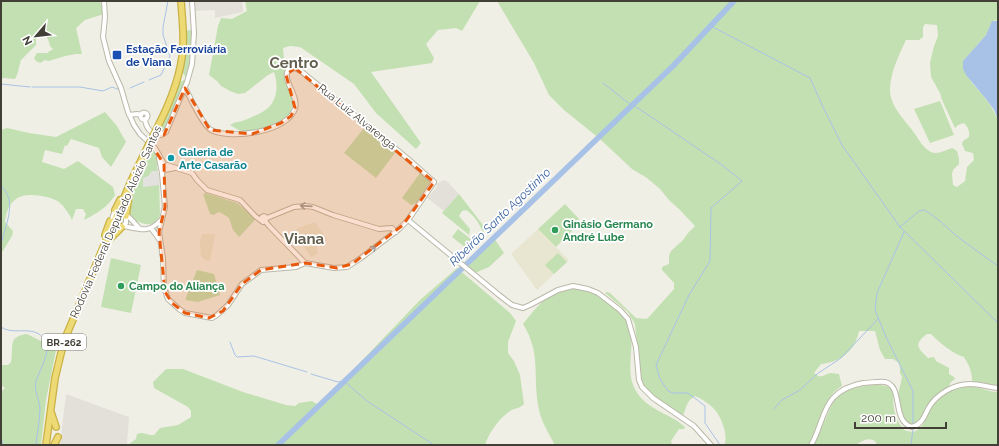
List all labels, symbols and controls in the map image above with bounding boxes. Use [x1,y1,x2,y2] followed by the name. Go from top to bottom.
[16,16,56,56] north arrow
[20,34,35,47] text: N
[126,43,226,69] place label: Estação Ferroviária de Viana
[111,49,123,61] marker: Estação Ferroviária de Viana
[270,54,318,72] district label: Centro
[315,81,399,153] street label: Rua Luiz Alvarenga
[68,124,164,320] street label: Rodovia Federal Deputado Aloízio Santos
[179,146,247,172] place label: Galeria de Arte Casarão
[166,153,176,163] marker: Galeria de Arte Casarão
[447,165,554,269] water label: Ribeirão Santo Agostinho
[300,203,313,210] one-way arrow
[563,218,653,244] place label: Ginásio Germano André Lube
[550,225,560,235] marker: Ginásio Germano André Lube
[284,230,325,248] district label: Viana
[366,246,377,254] one-way arrow
[129,280,225,293] place label: Campo do Aliança
[116,281,126,291] marker: Campo do Aliança
[42,334,86,350] road number: BR-262
[855,404,946,430] scale bar
[861,411,896,425] text: 200 m

